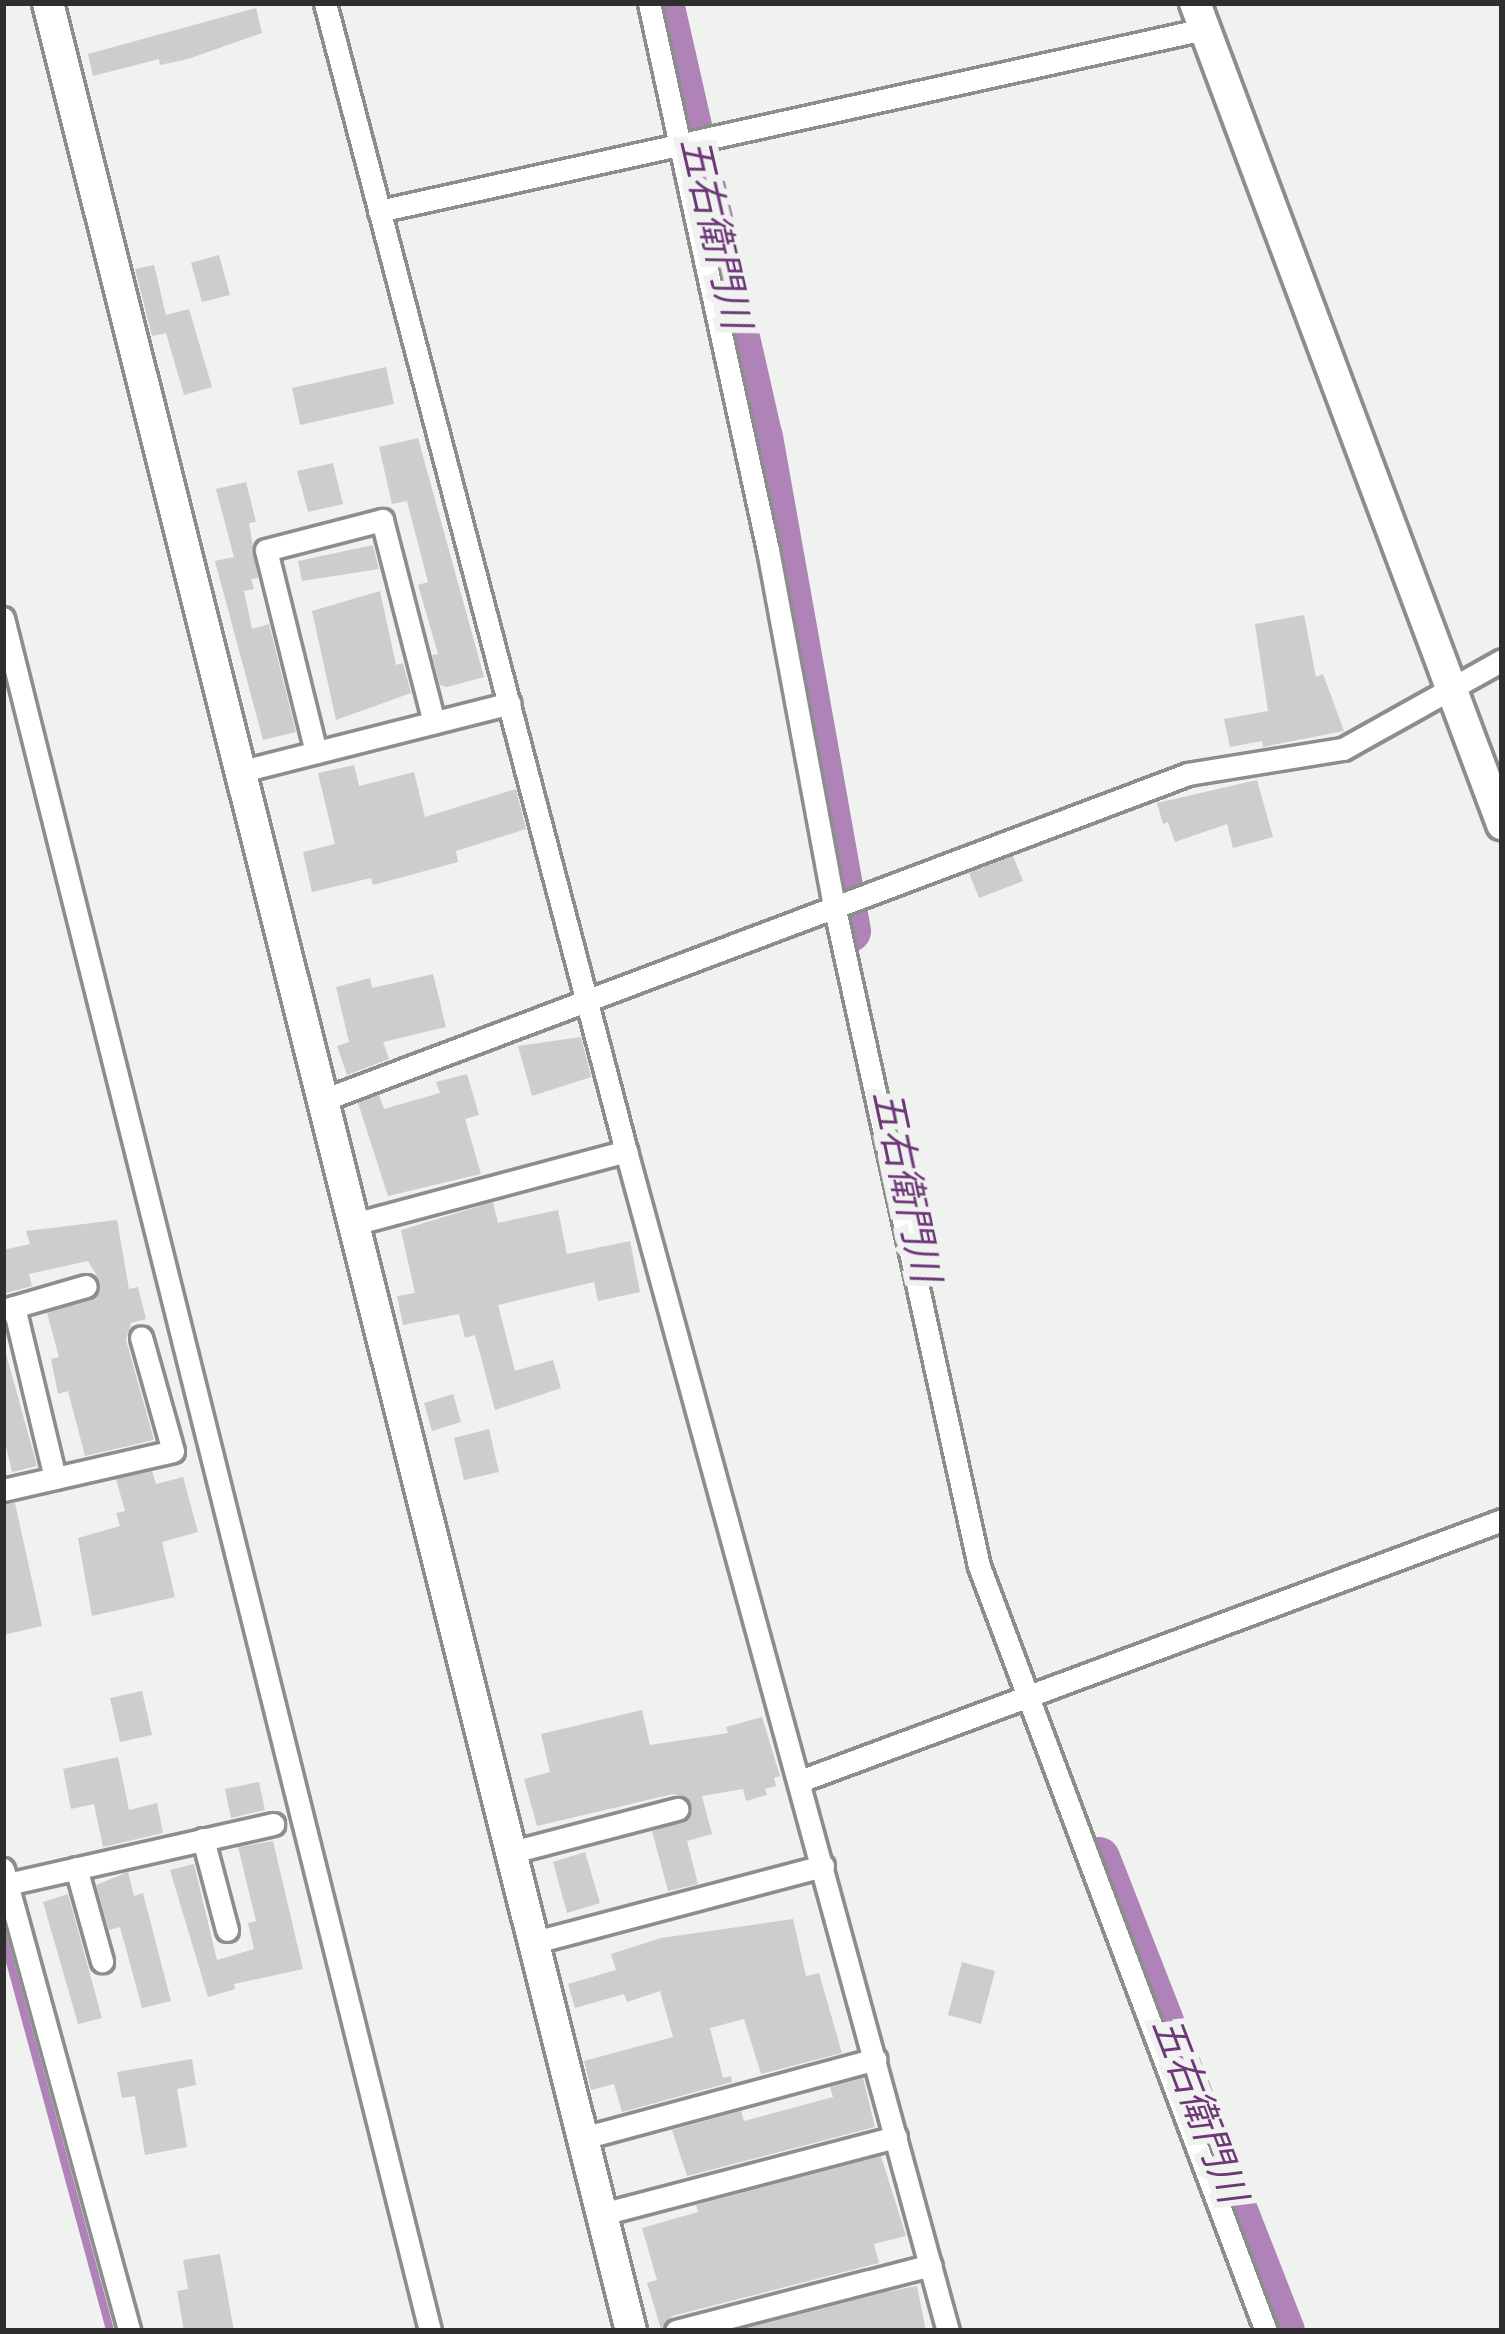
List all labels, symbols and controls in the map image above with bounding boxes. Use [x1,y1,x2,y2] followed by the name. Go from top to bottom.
[670,133,760,333] water label: 五右衛門川
[863,1086,949,1286] water label: 五右衛門川
[1142,2011,1256,2209] water label: 五右衛門川

